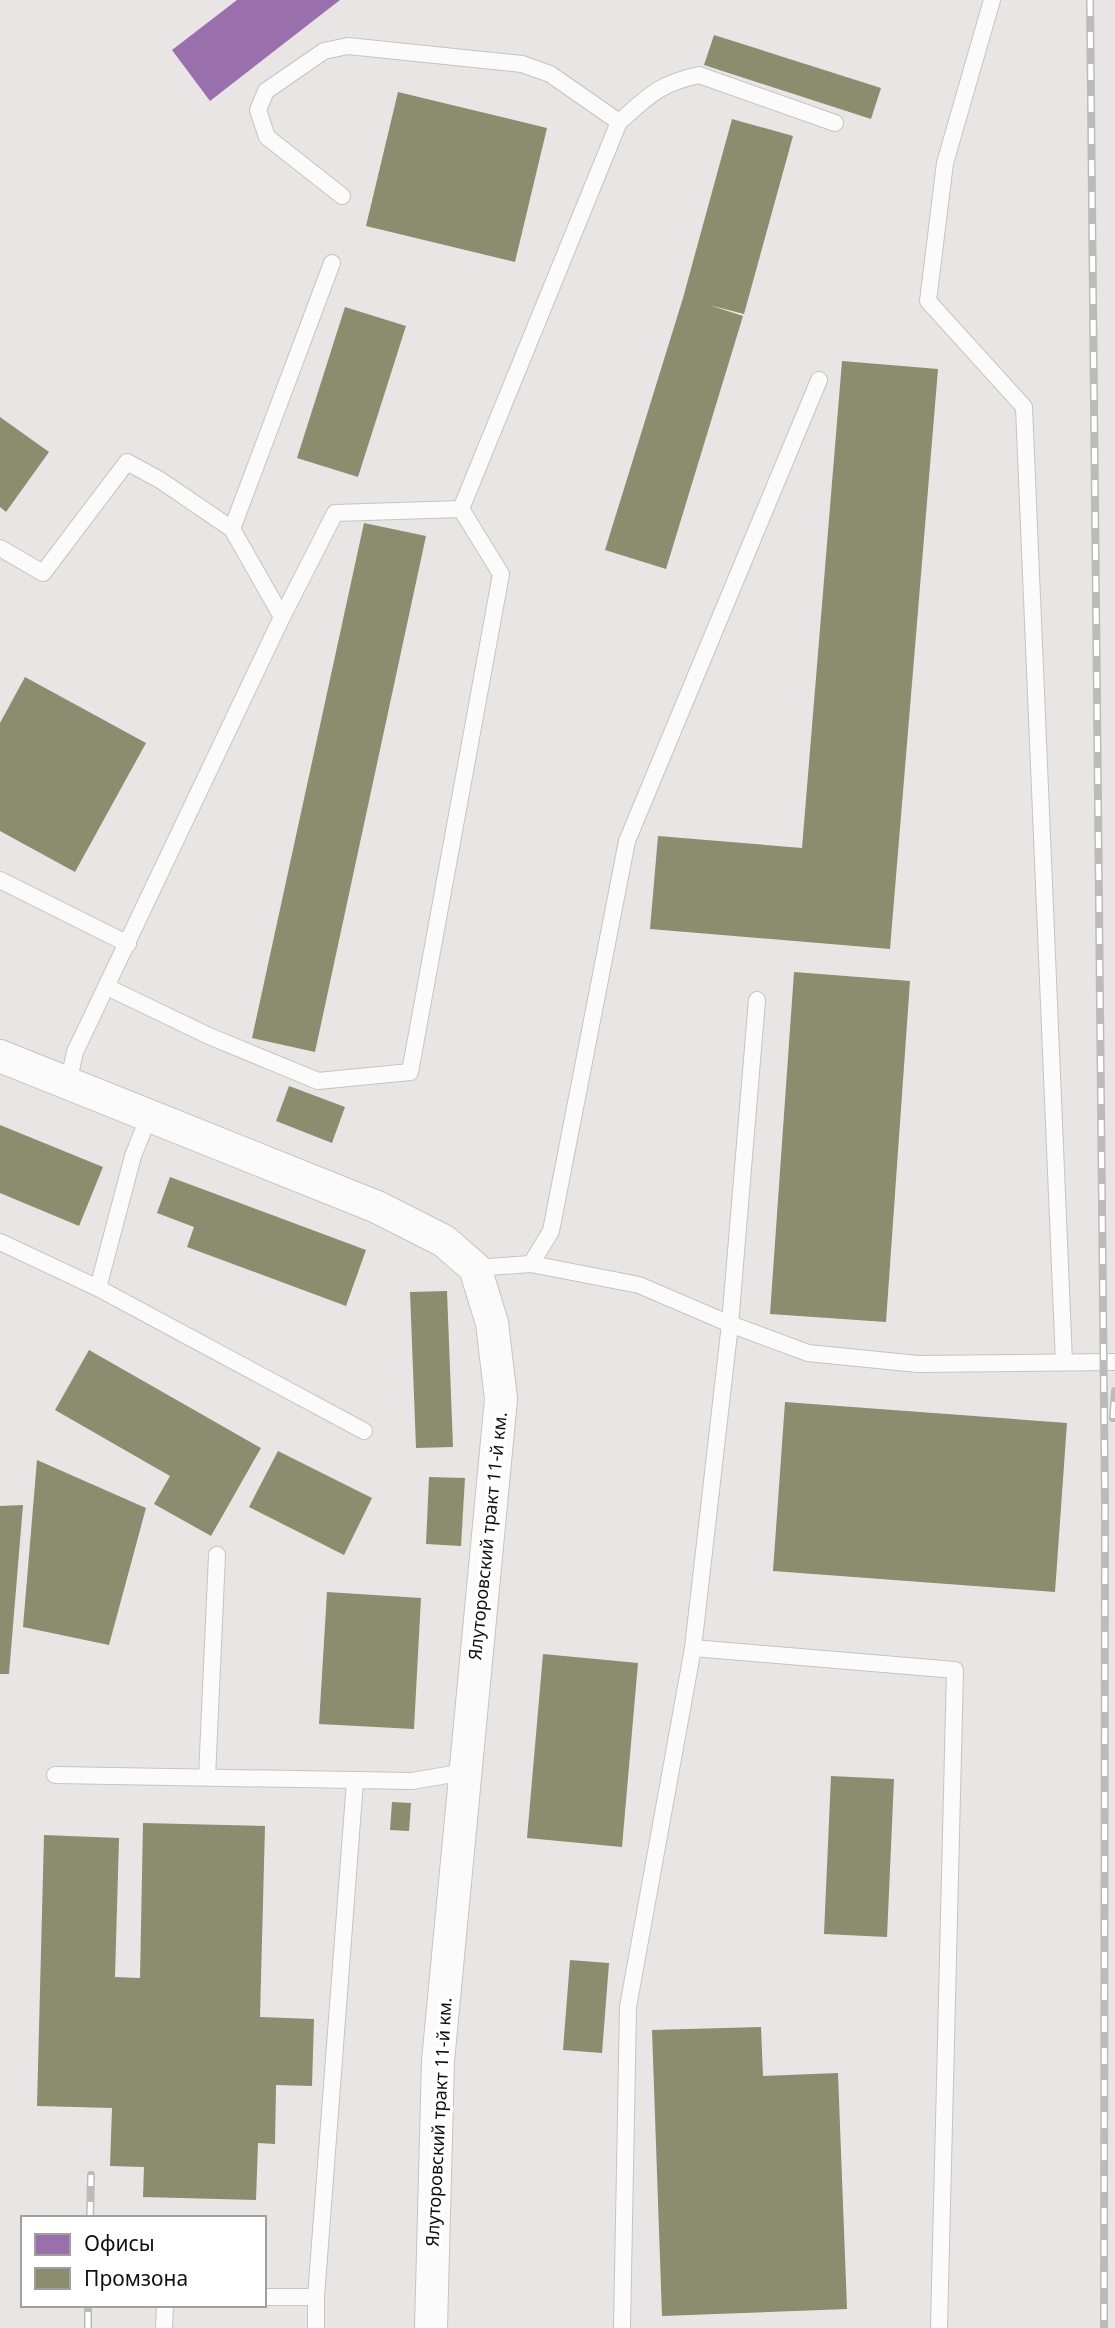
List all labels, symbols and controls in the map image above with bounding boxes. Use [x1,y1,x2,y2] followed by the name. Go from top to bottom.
[462,1410,512,1661] street label: Ялуторовский тракт 11-й км.
[419,1997,457,2247] street label: Ялуторовский тракт 11-й км.
[21,2216,266,2307] legend
[84,2229,155,2257] text: Офисы
[84,2264,188,2292] text: Промзона

